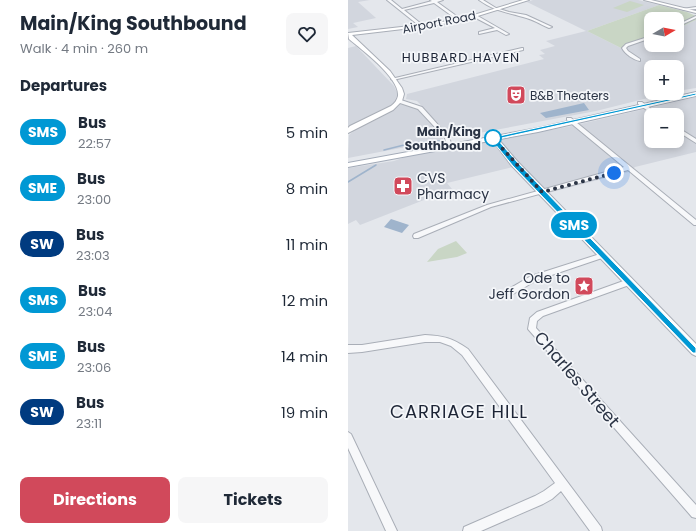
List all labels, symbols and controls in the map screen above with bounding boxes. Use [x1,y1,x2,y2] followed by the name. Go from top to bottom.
[401,7,477,37] street label: Airport Road
[20,10,247,37] text: Main/King Southbound
[644,12,684,52] north arrow
[644,12,684,148] map controls
[286,13,328,55] button: heart
[20,39,148,58] text: Walk · 4 min · 260 m
[402,48,520,67] district label: HUBBARD HAVEN
[644,60,684,100] button: +
[20,75,107,96] text: Departures
[505,84,527,106] theatre icon: B&B Theaters
[530,87,609,104] place label: B&B Theaters
[644,108,684,148] button: −
[78,112,106,133] text: Bus
[28,122,58,142] text: SMS
[286,122,328,143] text: 5 min
[405,123,481,154] place label: Main/King Southbound
[484,129,502,147] marker: Main/King Southbound
[78,134,111,153] text: 22:57
[604,163,624,183] your location
[77,168,105,189] text: Bus
[417,168,489,204] place label: CVS Pharmacy
[392,175,414,197] pharmacy icon: CVS Pharmacy
[28,178,57,198] text: SME
[286,178,328,199] text: 8 min
[77,190,111,209] text: 23:00
[551,212,597,238] line badge: SMS
[559,215,589,235] text: SMS
[76,224,104,245] text: Bus
[30,234,54,254] text: SW
[286,234,328,255] text: 11 min
[76,246,110,265] text: 23:03
[488,268,570,304] place label: Ode to Jeff Gordon
[573,275,595,297] place icon: Ode to Jeff Gordon
[78,280,106,301] text: Bus
[28,290,58,310] text: SMS
[282,290,328,311] text: 12 min
[78,302,112,321] text: 23:04
[529,326,625,432] street label: Charles Street
[77,336,105,357] text: Bus
[28,346,57,366] text: SME
[281,346,328,367] text: 14 min
[77,358,111,377] text: 23:06
[76,392,104,413] text: Bus
[390,399,528,424] district label: CARRIAGE HILL
[30,402,54,422] text: SW
[281,402,328,423] text: 19 min
[76,414,102,433] text: 23:11
[20,477,170,523] button: Directions
[178,477,328,523] button: Tickets

